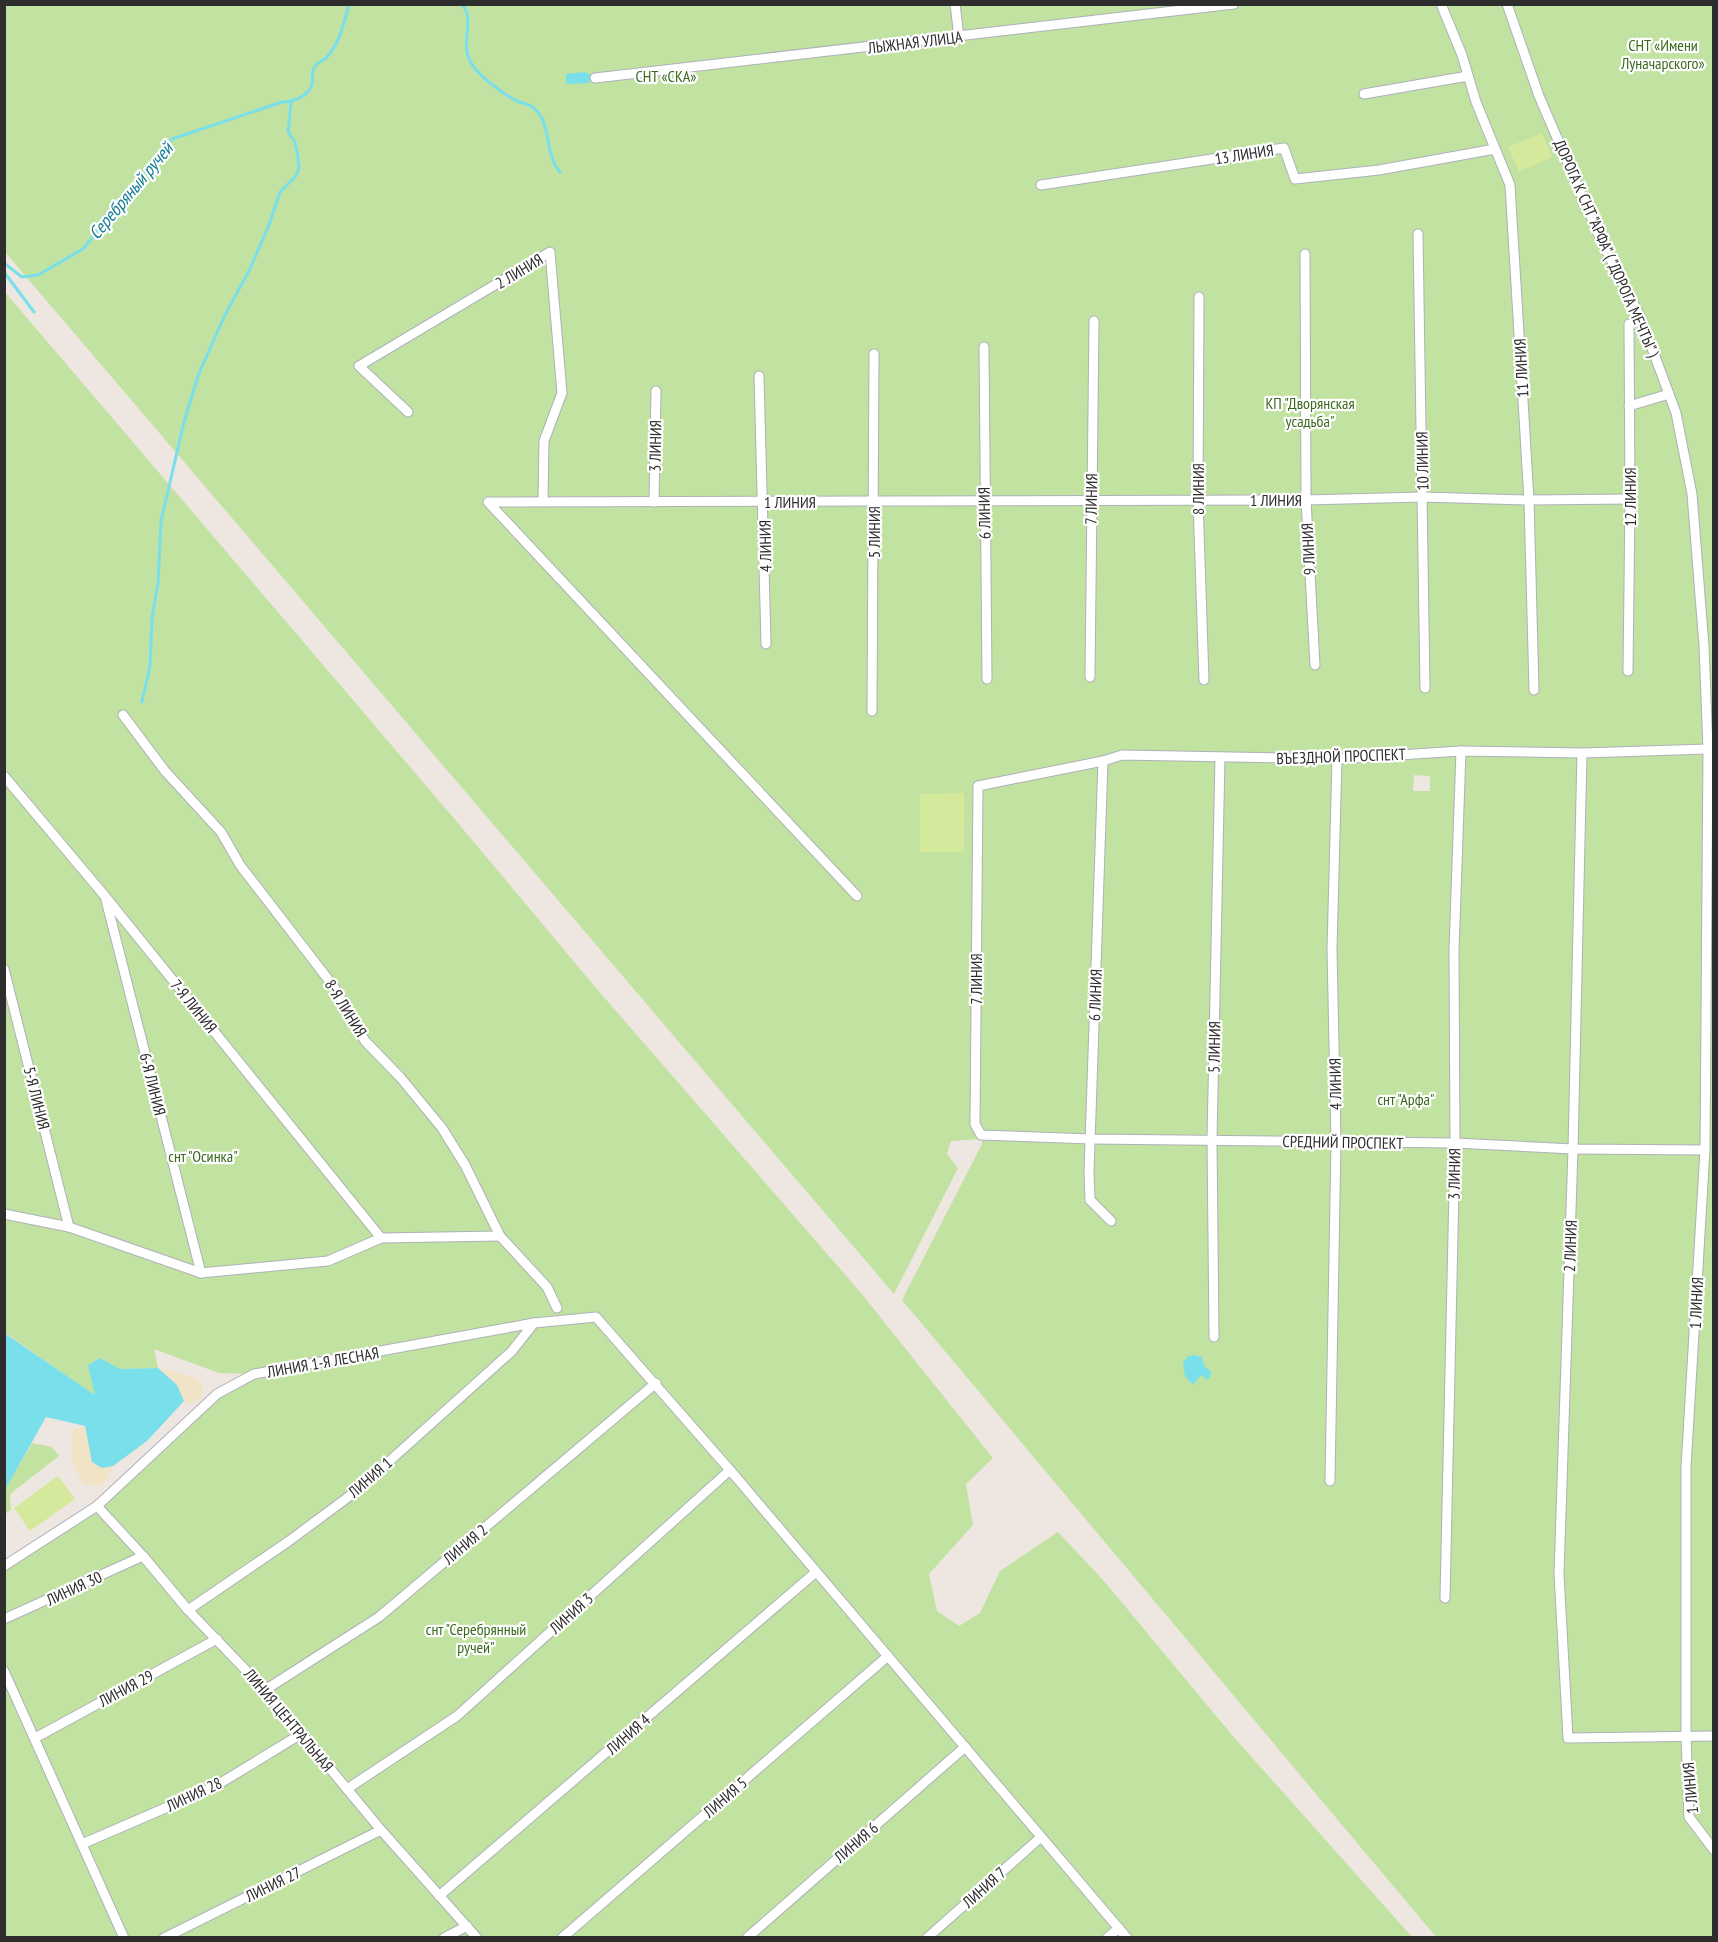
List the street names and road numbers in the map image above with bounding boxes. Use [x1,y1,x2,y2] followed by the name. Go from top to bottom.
[866,26,964,58] street label: ЛЫЖНАЯ УЛИЦА
[1550,136,1664,360] street label: ДОРОГА К СНТ "АРФА" ( "ДОРОГА МЕЧТЫ" )
[1213,139,1275,169] street label: 13 ЛИНИЯ
[492,249,546,293] street label: 2 ЛИНИЯ
[1509,338,1533,398] street label: 11 ЛИНИЯ
[645,420,665,472] street label: 3 ЛИНИЯ
[1411,431,1433,491] street label: 10 ЛИНИЯ
[1188,463,1208,515] street label: 8 ЛИНИЯ
[1620,467,1640,527] street label: 12 ЛИНИЯ
[1081,473,1101,525] street label: 7 ЛИНИЯ
[974,487,994,539] street label: 6 ЛИНИЯ
[1250,490,1302,510] street label: 1 ЛИНИЯ
[764,492,816,512] street label: 1 ЛИНИЯ
[864,506,884,558] street label: 5 ЛИНИЯ
[755,520,775,572] street label: 4 ЛИНИЯ
[1297,523,1319,575] street label: 9 ЛИНИЯ
[1276,744,1406,768] street label: ВЪЕЗДНОЙ ПРОСПЕКТ
[966,953,986,1005] street label: 7 ЛИНИЯ
[1084,969,1106,1021] street label: 6 ЛИНИЯ
[166,975,222,1037] street label: 7-Я ЛИНИЯ
[321,976,371,1040] street label: 8-Я ЛИНИЯ
[1204,1021,1224,1073] street label: 5 ЛИНИЯ
[136,1051,170,1117] street label: 6-Я ЛИНИЯ
[1325,1058,1345,1110] street label: 4 ЛИНИЯ
[20,1065,54,1131] street label: 5-Я ЛИНИЯ
[1282,1131,1404,1153] street label: СРЕДНИЙ ПРОСПЕКТ
[1444,1148,1464,1200] street label: 3 ЛИНИЯ
[1559,1220,1581,1272] street label: 2 ЛИНИЯ
[1685,1277,1707,1329] street label: 1 ЛИНИЯ
[265,1342,380,1382] street label: ЛИНИЯ 1-Я ЛЕСНАЯ
[343,1452,396,1502] street label: ЛИНИЯ 1
[438,1520,491,1569] street label: ЛИНИЯ 2
[42,1566,105,1610] street label: ЛИНИЯ 30
[544,1588,597,1638] street label: ЛИНИЯ 3
[239,1663,338,1776] street label: ЛИНИЯ ЦЕНТРАЛЬНАЯ
[94,1665,157,1711] street label: ЛИНИЯ 29
[601,1709,654,1759] street label: ЛИНИЯ 4
[1678,1761,1702,1815] street label: 1 ЛИНИЯ
[162,1772,225,1816] street label: ЛИНИЯ 28
[698,1772,751,1822] street label: ЛИНИЯ 5
[829,1817,882,1867] street label: ЛИНИЯ 6
[241,1862,304,1906] street label: ЛИНИЯ 27
[957,1862,1010,1912] street label: ЛИНИЯ 7

